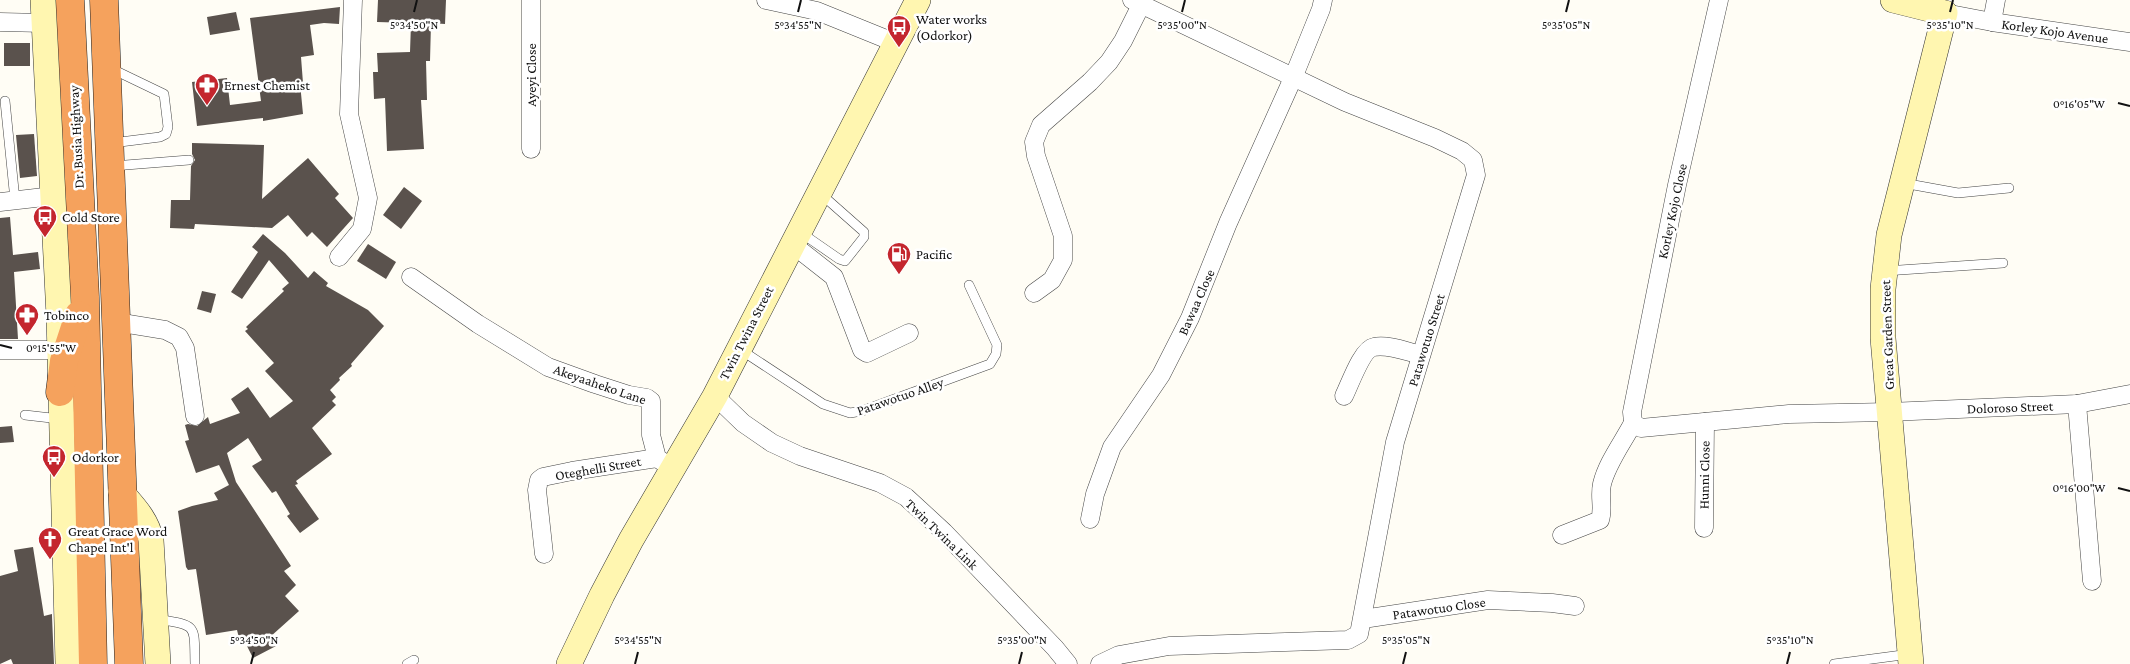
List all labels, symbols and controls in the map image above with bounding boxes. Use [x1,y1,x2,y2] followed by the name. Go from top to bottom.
[916,11,987,44] place label: Water works (Odorkor)
[886,14,912,48] bus stop icon: Water works (Odorkor)
[2000,16,2109,47] street label: Korley Kojo Avenue
[390,18,438,32] text: 5°34'50"N
[774,18,822,32] text: 5°34'55"N
[1157,18,1207,32] text: 5°35'00"N
[1542,18,1590,32] text: 5°35'05"N
[1926,18,1974,32] text: 5°35'10"N
[523,43,539,107] street label: Ayeyi Close
[194,72,220,106] pharmacy icon: Ernest Chemist
[224,77,310,93] place label: Ernest Chemist
[65,84,87,189] street label: Dr. Busia Highway
[2053,97,2105,111] text: 0°16'05"W
[1654,162,1691,260] street label: Korley Kojo Close
[32,204,58,238] bus stop icon: Cold Store
[62,209,120,225] place label: Cold Store
[886,241,912,275] fuel station icon: Pacific
[916,246,952,262] place label: Pacific
[1174,267,1218,337] street label: Bawaa Close
[1877,279,1897,390] street label: Great Garden Street
[716,283,777,382] street label: Twin Twina Street
[1404,291,1448,388] street label: Patawotuo Street
[14,302,40,336] pharmacy icon: Tobinco
[44,307,89,323] place label: Tobinco
[26,341,76,355] text: 0°15'55"W
[552,361,648,407] street label: Akeyaaheko Lane
[854,373,946,418] street label: Patawotuo Alley
[1967,397,2054,417] street label: Doloroso Street
[1695,441,1713,509] street label: Hunni Close
[41,444,67,478] bus stop icon: Odorkor
[72,449,119,465] place label: Odorkor
[554,453,643,483] street label: Oteghelli Street
[2053,481,2105,495] text: 0°16'00"W
[902,495,982,573] street label: Twin Twina Link
[68,523,168,555] place label: Great Grace Word Chapel Int'l
[37,526,63,560] church icon: Great Grace Word Chapel Int'l
[1392,594,1486,622] street label: Patawotuo Close
[230,633,278,647] text: 5°34'50"N
[614,633,662,647] text: 5°34'55"N
[997,633,1047,647] text: 5°35'00"N
[1382,633,1430,647] text: 5°35'05"N
[1766,633,1814,647] text: 5°35'10"N

